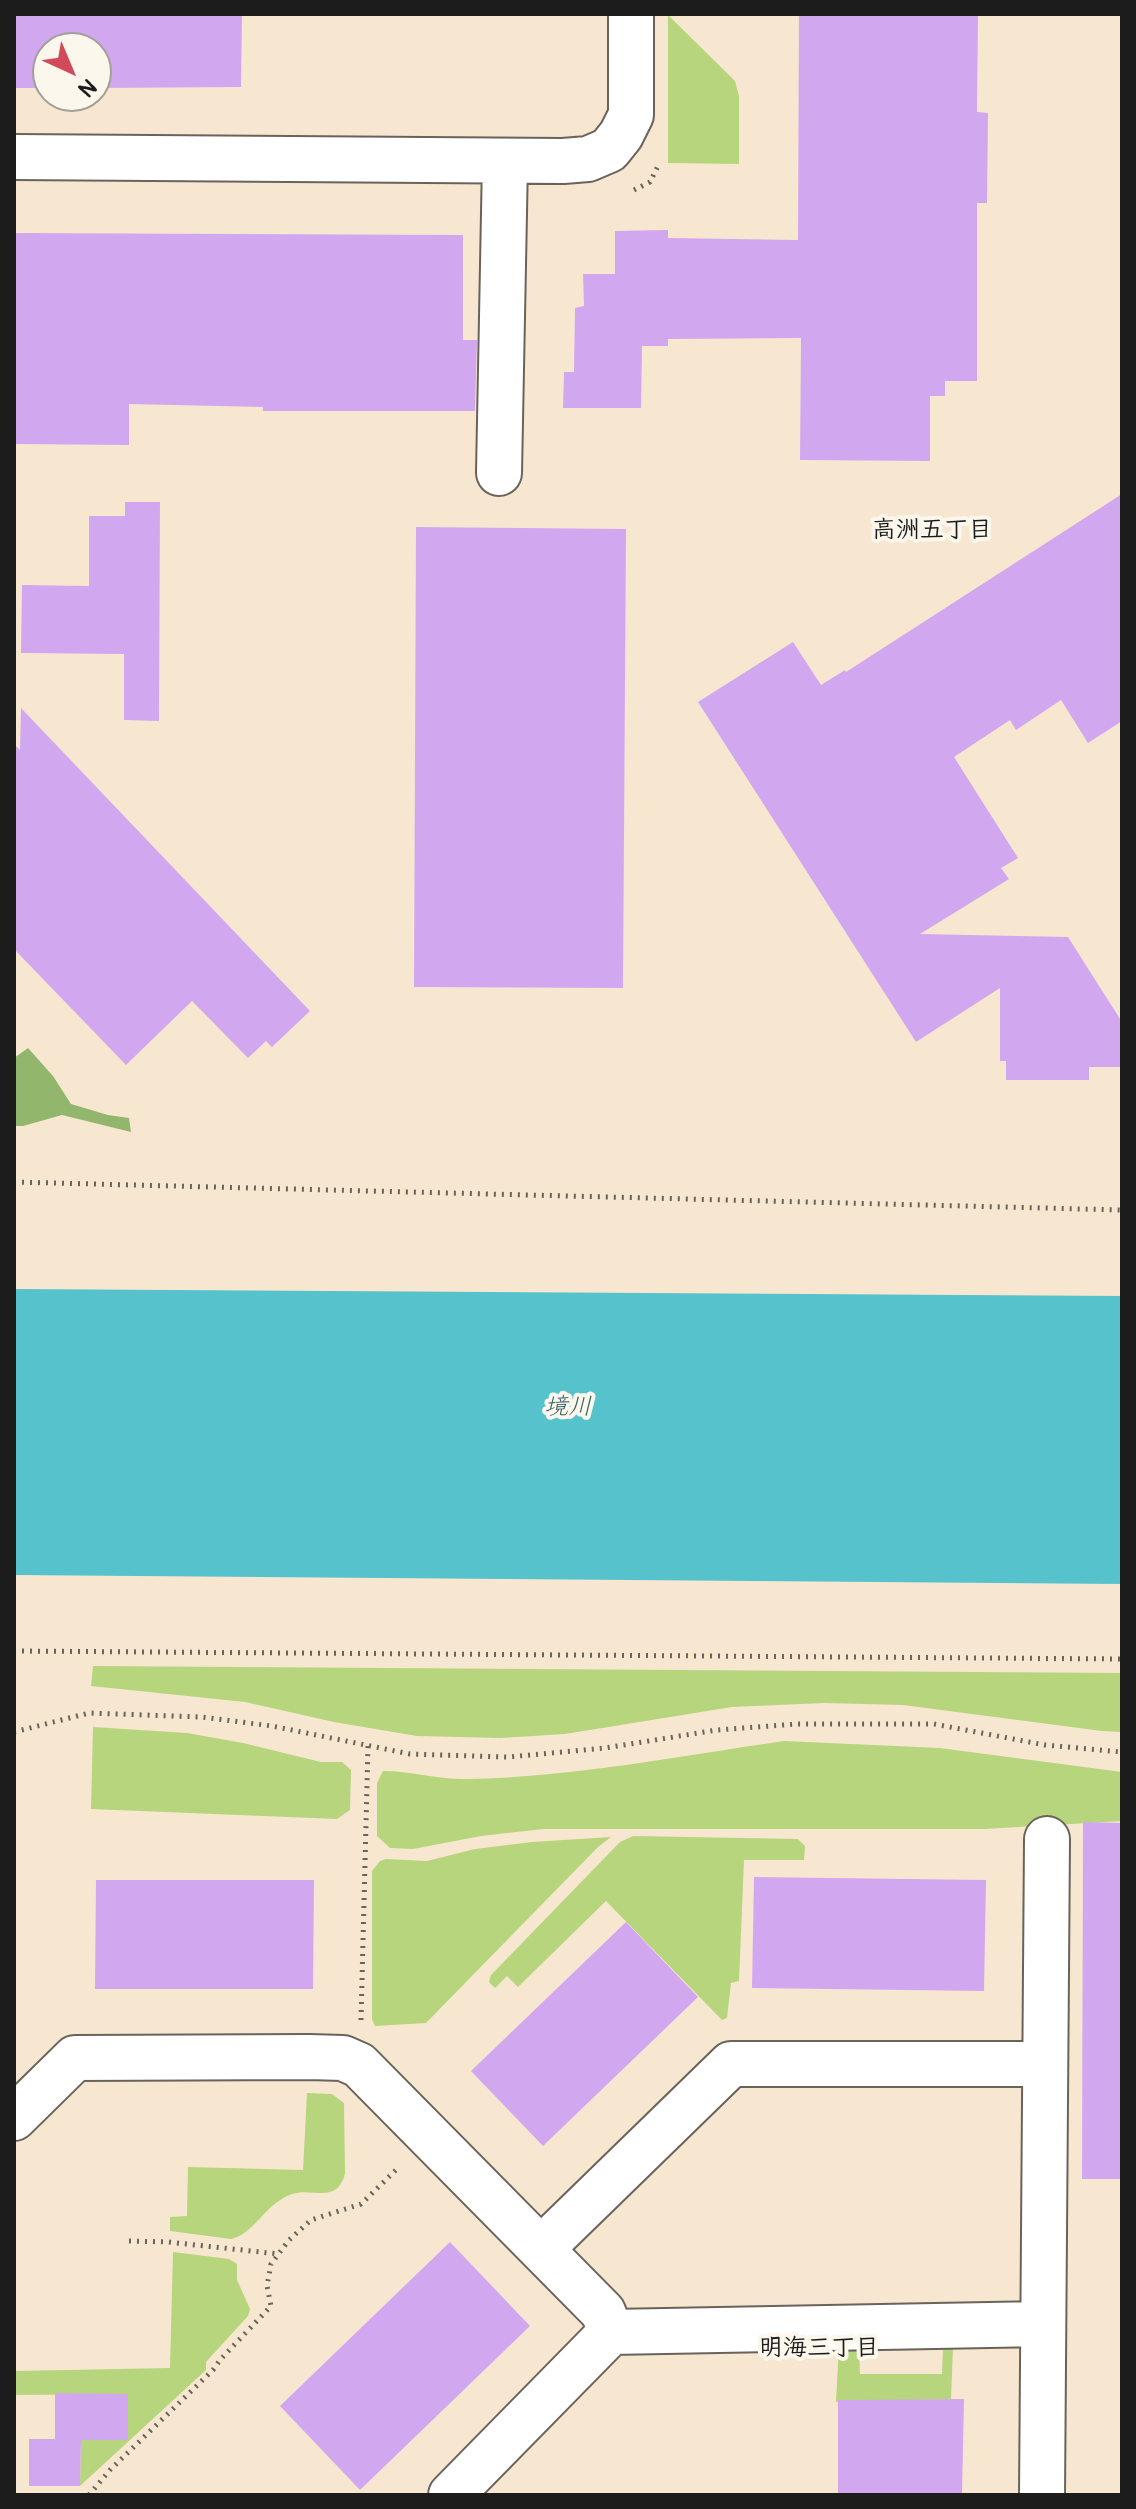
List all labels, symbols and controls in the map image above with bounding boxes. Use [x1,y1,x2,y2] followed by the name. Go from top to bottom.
[32,32,112,112] north arrow
[72,73,102,103] text: N
[872,517,992,545] district label: 高洲五丁目
[544,1394,592,1422] water label: 境川
[759,2335,879,2363] district label: 明海三丁目

